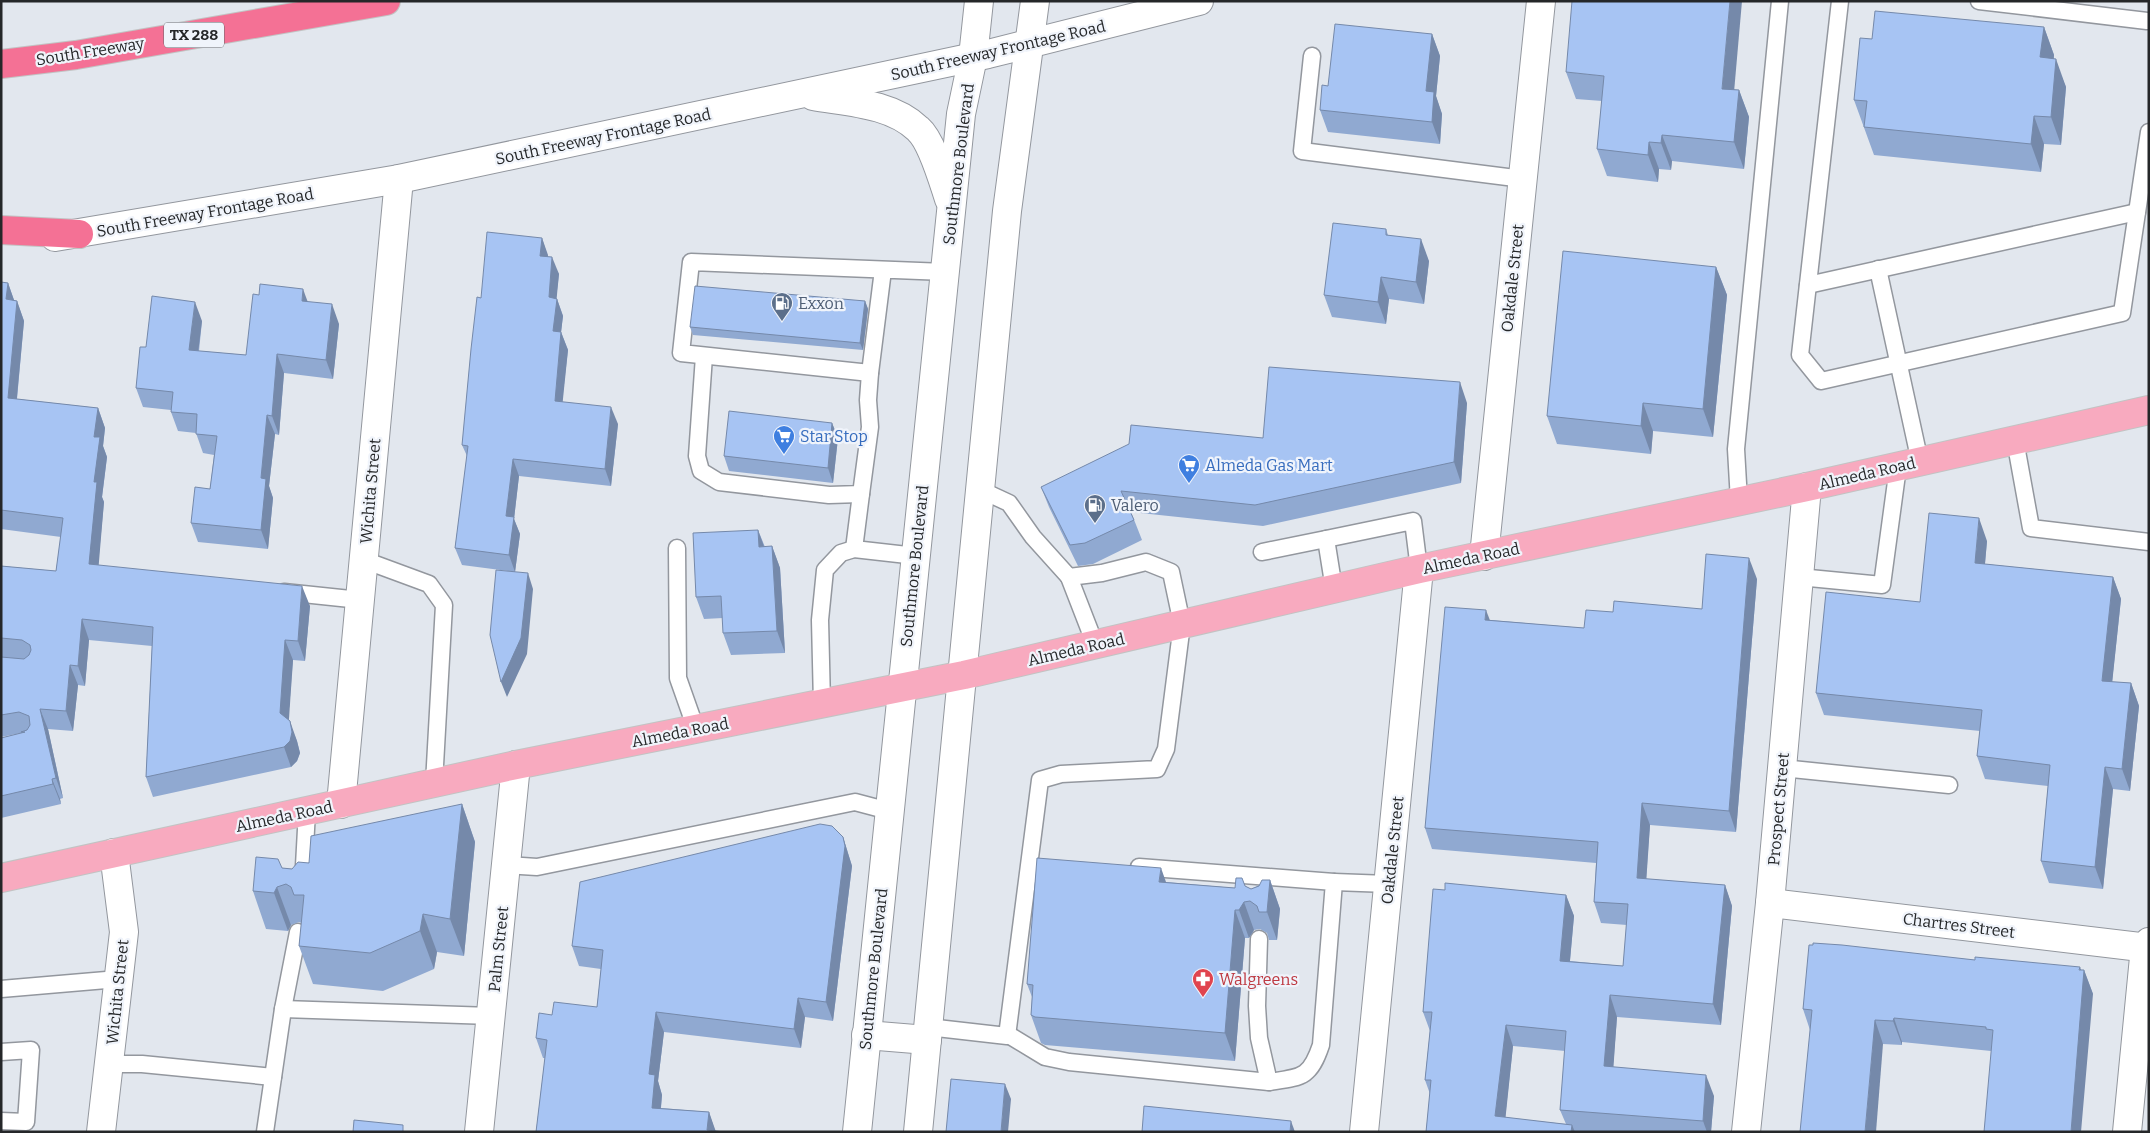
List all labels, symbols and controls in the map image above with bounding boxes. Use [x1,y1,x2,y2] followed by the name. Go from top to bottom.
[889,16,1108,84] street label: South Freeway Frontage Road
[164,22,224,48] road number: TX 288
[35,33,146,69] street label: South Freeway
[939,82,978,246] street label: Southmore Boulevard
[494,104,713,169] street label: South Freeway Frontage Road
[95,184,315,241] street label: South Freeway Frontage Road
[1497,223,1528,333] street label: Oakdale Street
[770,291,794,322] fuel station icon: Exxon
[798,294,844,313] place label: Exxon
[772,424,796,455] supermarket icon: Star Stop
[800,427,868,446] place label: Star Stop
[356,437,385,545] street label: Wichita Street
[1177,453,1201,484] supermarket icon: Almeda Gas Mart
[1817,453,1918,494] street label: Almeda Road
[1205,456,1333,475] place label: Almeda Gas Mart
[897,484,932,648] street label: Southmore Boulevard
[1083,493,1107,524] fuel station icon: Valero
[1111,496,1159,515] place label: Valero
[1421,539,1522,578] street label: Almeda Road
[1026,629,1127,670] street label: Almeda Road
[630,714,731,751] street label: Almeda Road
[1764,752,1793,866] street label: Prospect Street
[1377,795,1408,905] street label: Oakdale Street
[234,797,335,836] street label: Almeda Road
[856,887,891,1051] street label: Southmore Boulevard
[485,905,512,993] street label: Palm Street
[1902,909,2016,942] street label: Chartres Street
[103,938,132,1046] street label: Wichita Street
[1191,967,1215,998] pharmacy icon: Walgreens
[1219,970,1298,989] place label: Walgreens

